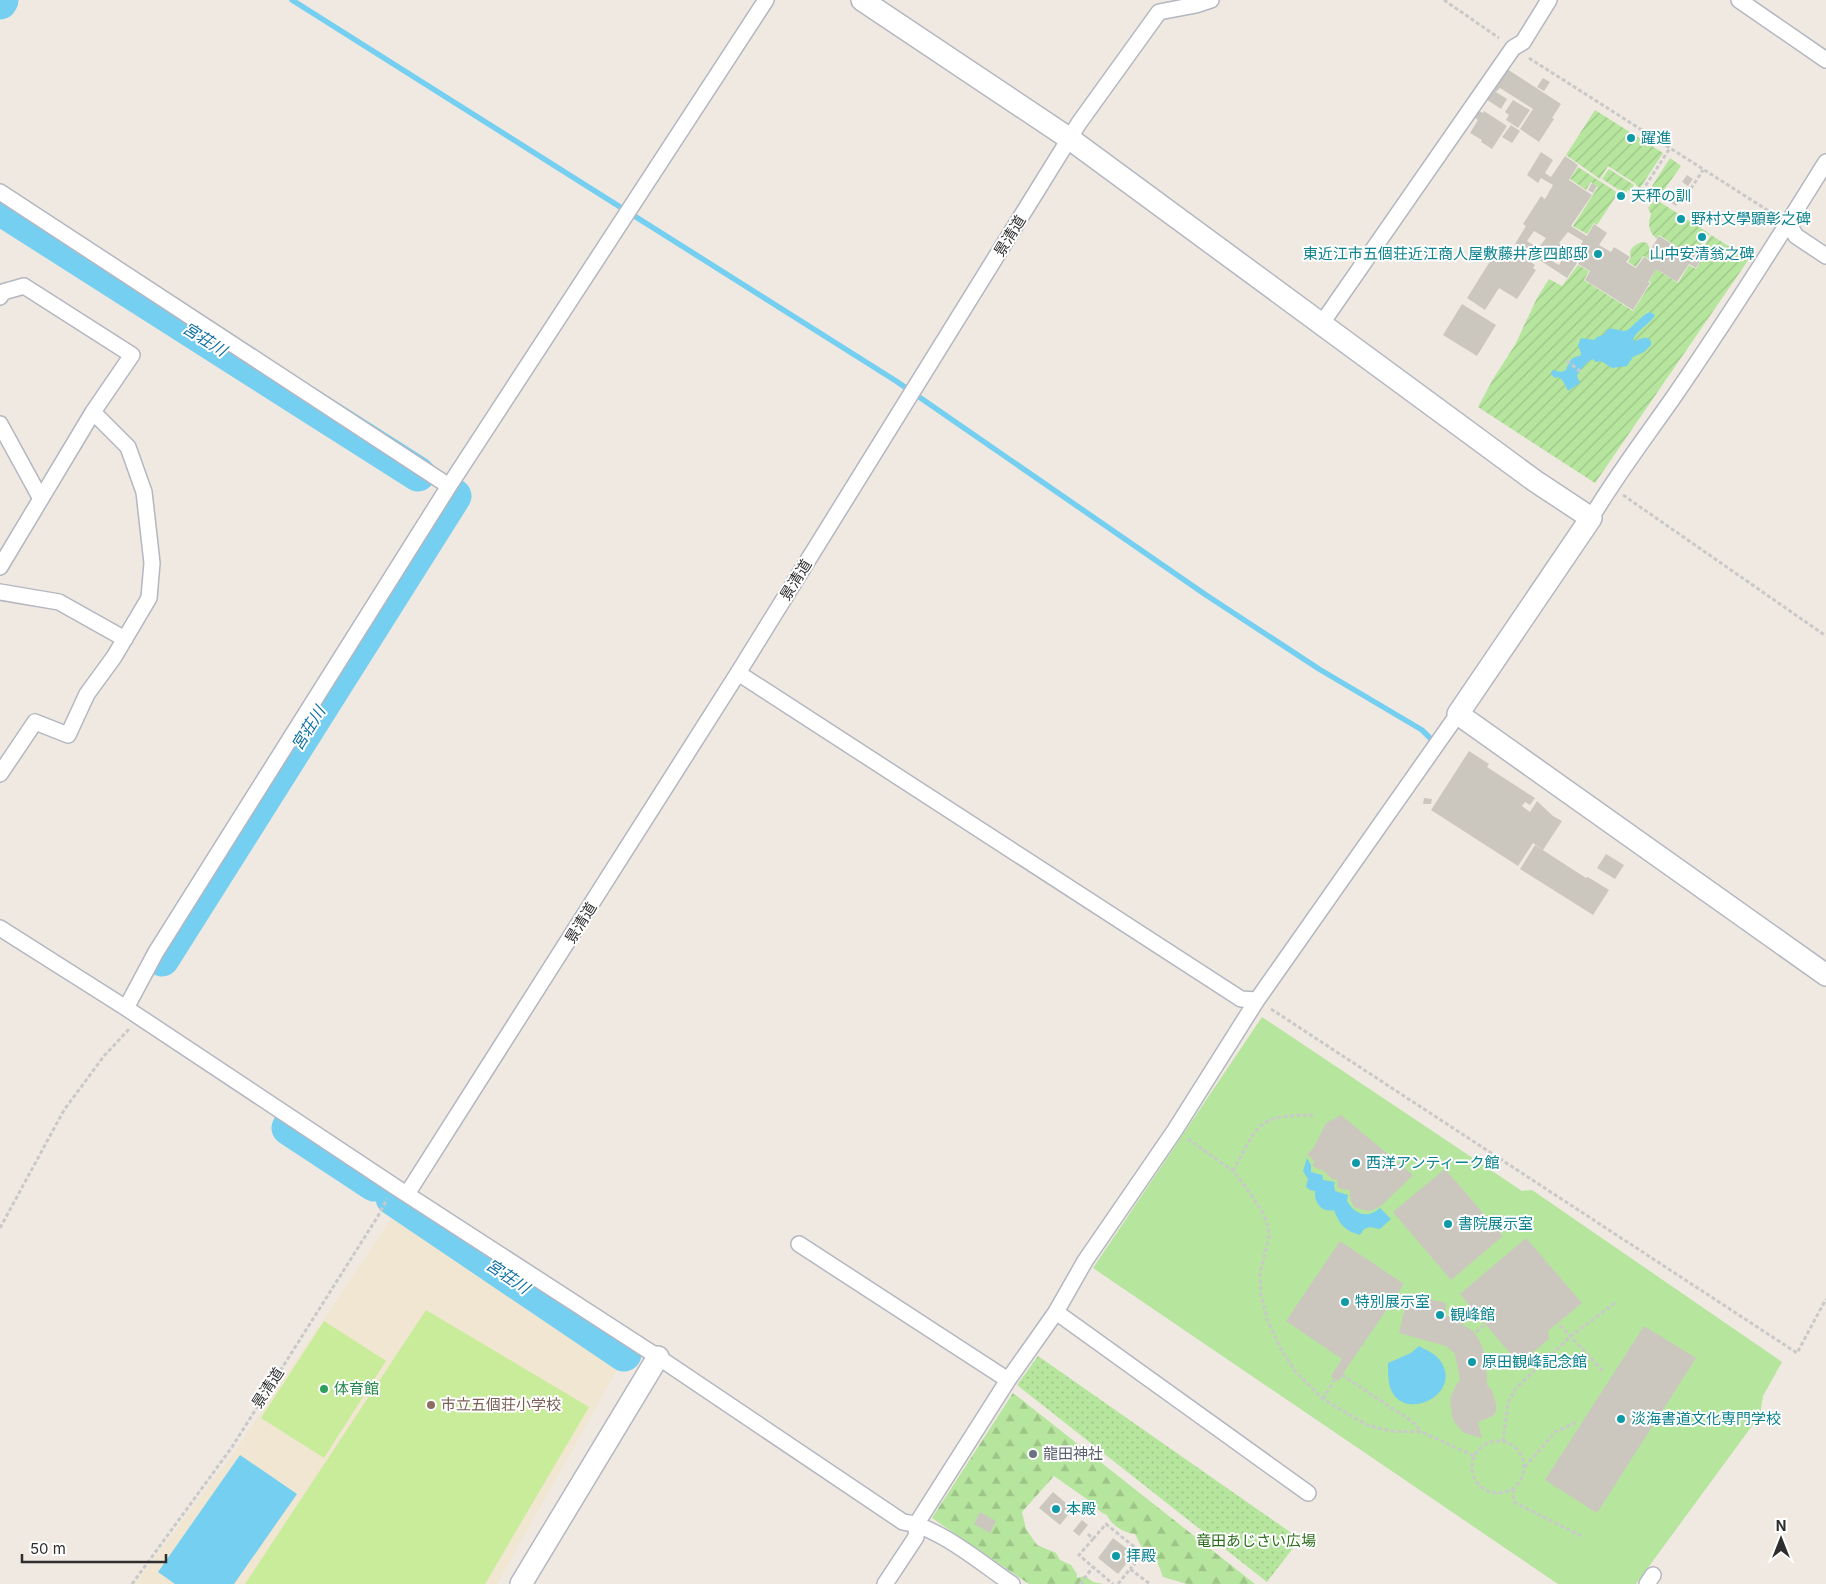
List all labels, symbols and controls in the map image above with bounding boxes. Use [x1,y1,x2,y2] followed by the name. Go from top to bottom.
[1641,128,1671,147] place label: 躍進
[1625,132,1637,144] marker: 躍進
[1631,186,1691,205] place label: 天秤の訓
[1615,190,1627,202] marker: 天秤の訓
[1691,209,1811,228] place label: 野村文學顕彰之碑
[990,212,1030,260] street label: 景清道
[1675,213,1687,225] marker: 野村文學顕彰之碑
[1696,231,1708,243] marker: 山中安清翁之碑
[1303,244,1588,263] place label: 東近江市五個荘近江商人屋敷藤井彦四郎邸
[1649,244,1755,263] place label: 山中安清翁之碑
[1592,248,1604,260] marker: 東近江市五個荘近江商人屋敷藤井彦四郎邸
[179,318,232,361] water label: 宮荘川
[776,556,816,604] street label: 景清道
[287,701,330,754] water label: 宮荘川
[561,899,601,947] street label: 景清道
[1366,1153,1500,1172] place label: 西洋アンティーク館
[1350,1157,1362,1169] marker: 西洋アンティーク館
[1458,1214,1533,1233] place label: 書院展示室
[1442,1218,1454,1230] marker: 書院展示室
[483,1254,535,1299] water label: 宮荘川
[1355,1292,1430,1311] place label: 特別展示室
[1339,1296,1351,1308] marker: 特別展示室
[1450,1305,1495,1324] place label: 観峰館
[1434,1309,1446,1321] marker: 観峰館
[1482,1352,1587,1371] place label: 原田観峰記念館
[1466,1356,1478,1368] marker: 原田観峰記念館
[247,1364,288,1412] street label: 景清道
[334,1379,379,1398] place label: 体育館
[318,1383,330,1395] marker: 体育館
[441,1395,561,1414] place label: 市立五個荘小学校
[425,1399,437,1411] marker: 市立五個荘小学校
[1631,1409,1781,1428] place label: 淡海書道文化専門学校
[1615,1413,1627,1425] marker: 淡海書道文化専門学校
[1043,1444,1103,1463] place label: 龍田神社
[1027,1448,1039,1460] marker: 龍田神社
[1066,1499,1096,1518] place label: 本殿
[1050,1503,1062,1515] marker: 本殿
[1756,1514,1806,1564] north arrow
[1776,1517,1786,1534] text: N
[1196,1531,1316,1550] park label: 竜田あじさい広場
[22,1532,166,1564] scale bar
[30,1539,66,1558] text: 50 m
[1126,1546,1156,1565] place label: 拝殿
[1110,1550,1122,1562] marker: 拝殿

